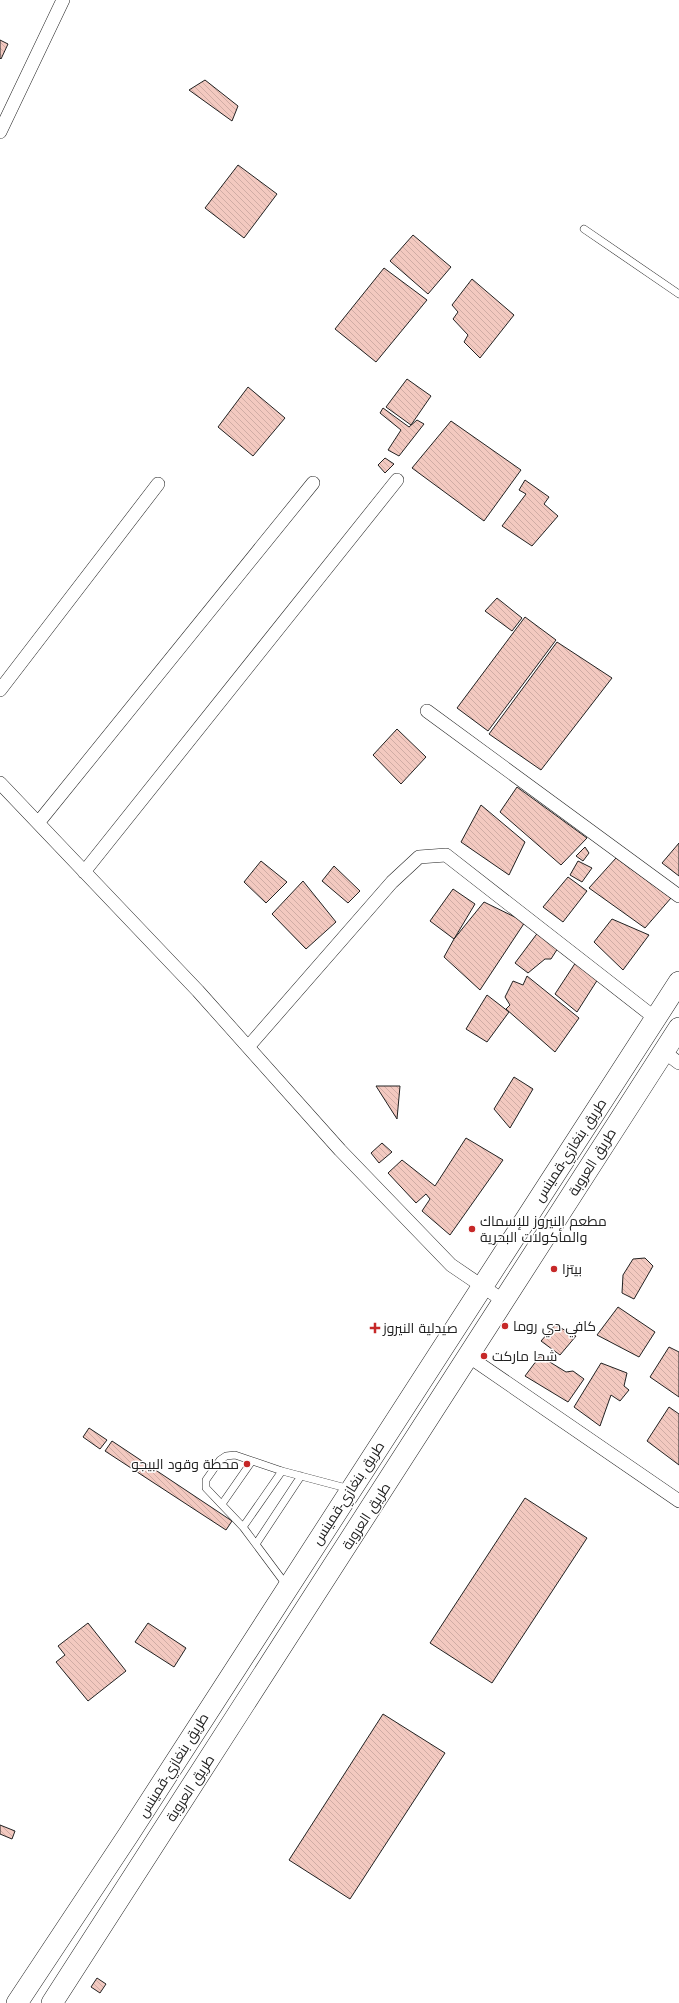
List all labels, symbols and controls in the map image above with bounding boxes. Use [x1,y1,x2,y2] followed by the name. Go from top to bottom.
[529,1094,613,1207] street label: طريق بنغازي-قمينس
[563,1124,621,1200] street label: طريق العروبة
[480,1211,607,1247] place label: مطعم النيروز للإسماك والمأكولات البحرية
[467,1224,477,1234] marker: مطعم النيروز للإسماك والمأكولات البحرية
[562,1259,582,1279] place label: بيتزا
[549,1264,559,1274] marker: بيتزا
[513,1316,596,1338] place label: كافي دي روما
[382,1318,458,1338] place label: صيدلية النيروز
[500,1321,510,1331] marker: كافي دي روما
[370,1323,380,1333] marker: صيدلية النيروز
[492,1346,557,1366] place label: شحا ماركت
[479,1351,489,1361] marker: شحا ماركت
[307,1437,391,1550] street label: طريق بنغازي-قمينس
[131,1454,239,1474] place label: محطة وقود البيجو
[242,1459,252,1469] marker: محطة وقود البيجو
[337,1479,395,1553] street label: طريق العروبة
[133,1709,215,1822] street label: طريق بنغازي-قمينس
[161,1751,219,1825] street label: طريق العروبة

